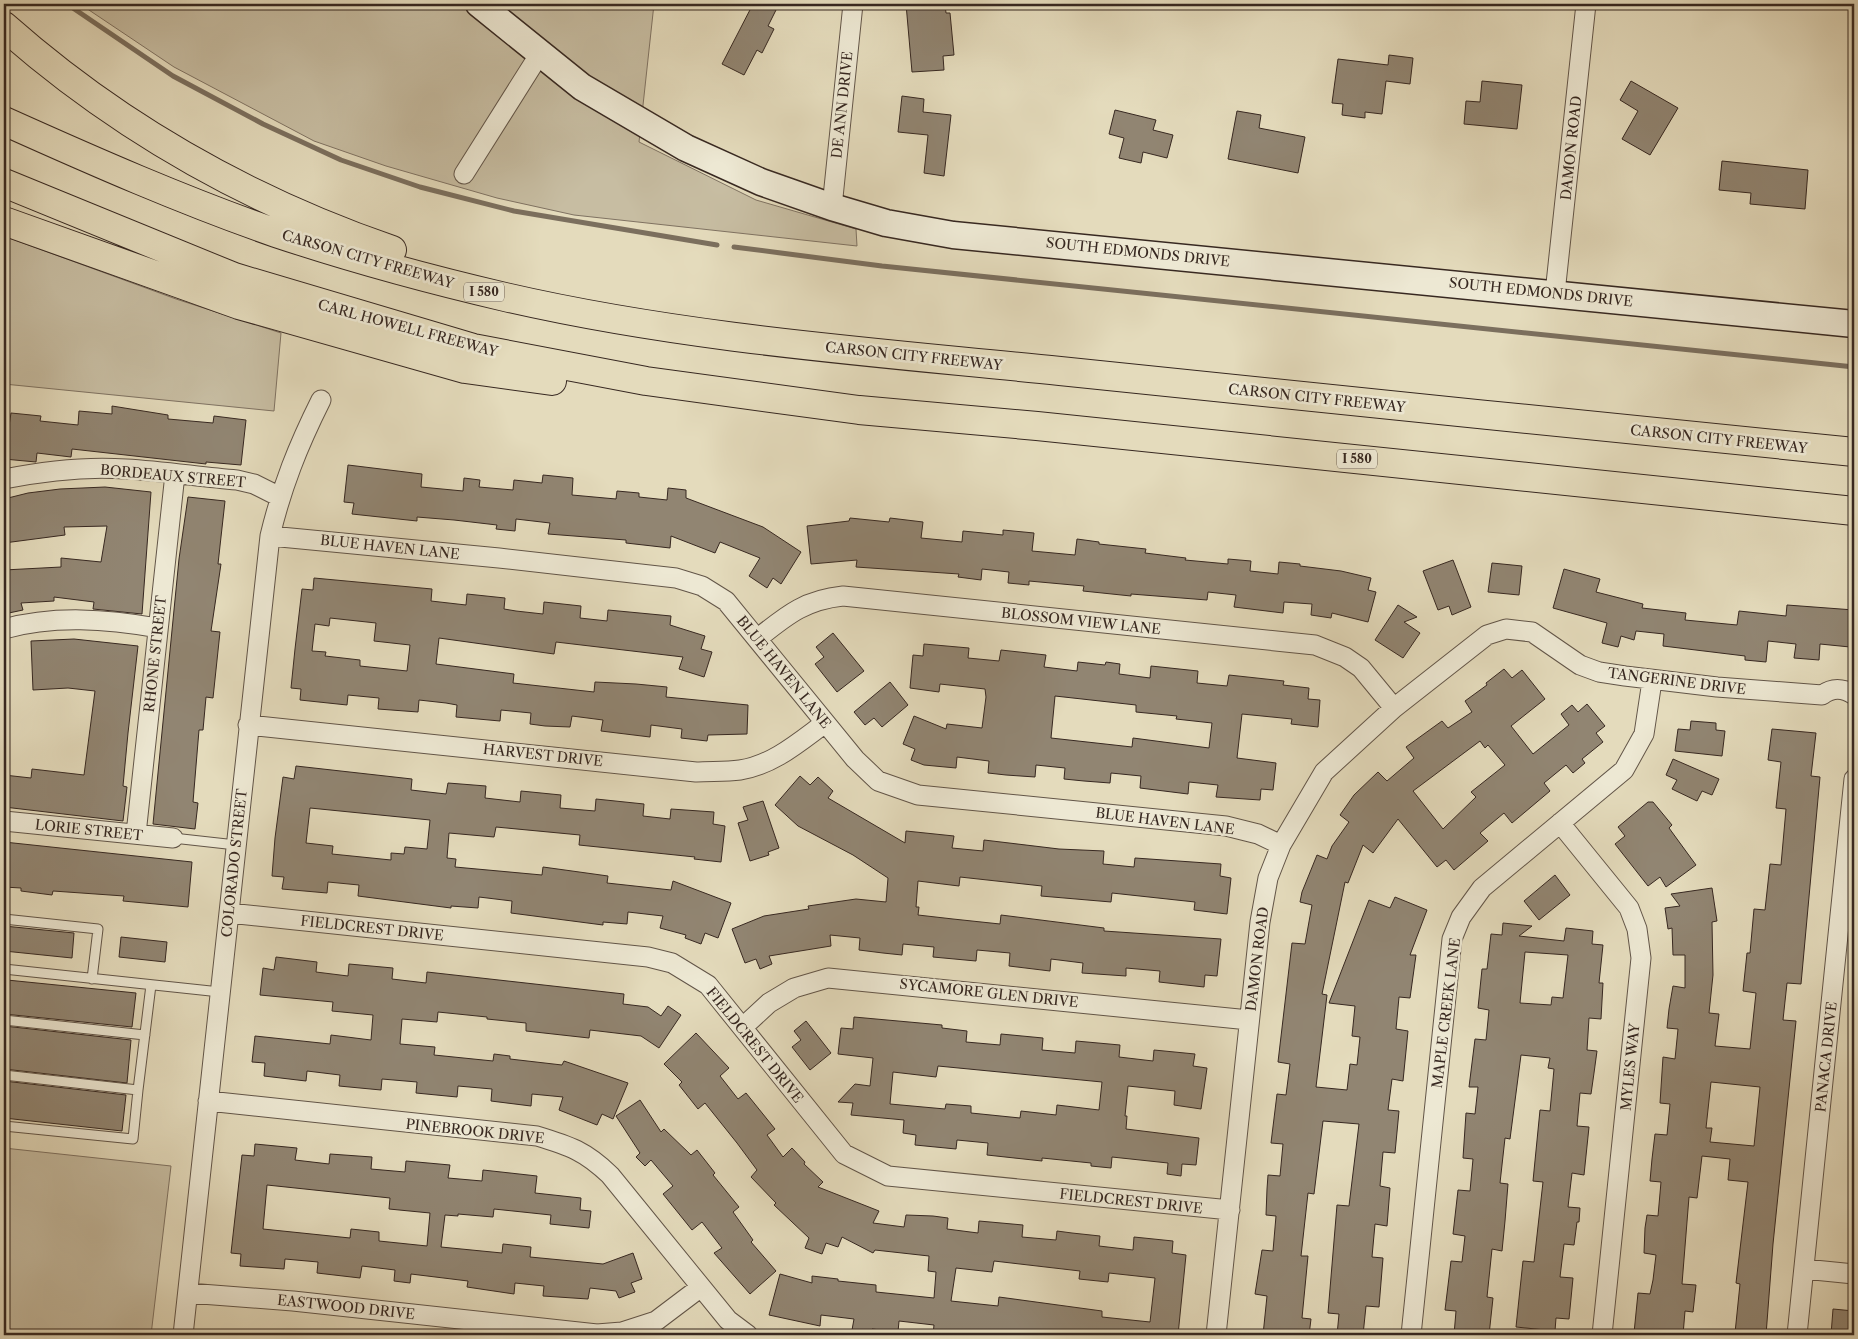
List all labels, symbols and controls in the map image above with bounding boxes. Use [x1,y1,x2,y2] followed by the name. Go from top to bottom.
[827,51,857,159] street label: DE ANN DRIVE
[1557,95,1585,201] street label: DAMON ROAD
[280,226,457,293] street label: CARSON CITY FREEWAY
[1045,233,1231,271] street label: SOUTH EDMONDS DRIVE
[1448,273,1634,311] street label: SOUTH EDMONDS DRIVE
[464,282,504,302] road number: I 580
[316,295,501,361] street label: CARL HOWELL FREEWAY
[824,338,1005,374] street label: CARSON CITY FREEWAY
[1227,380,1408,416] street label: CARSON CITY FREEWAY
[1629,421,1810,457] street label: CARSON CITY FREEWAY
[1337,449,1377,468] road number: I 580
[99,461,247,491] street label: BORDEAUX STREET
[319,531,461,563] street label: BLUE HAVEN LANE
[140,594,170,713] street label: RHONE STREET
[1000,604,1162,638] street label: BLOSSOM VIEW LANE
[733,612,835,732] street label: BLUE HAVEN LANE
[1607,664,1747,698] street label: TANGERINE DRIVE
[482,740,604,770] street label: HARVEST DRIVE
[217,787,251,938] street label: COLORADO STREET
[1094,804,1236,838] street label: BLUE HAVEN LANE
[34,815,144,845] street label: LORIE STREET
[1242,906,1272,1012] street label: DAMON ROAD
[300,912,444,944] street label: FIELDCREST DRIVE
[1428,937,1464,1089] street label: MAPLE CREEK LANE
[899,975,1079,1011] street label: SYCAMORE GLEN DRIVE
[703,983,807,1107] street label: FIELDCREST DRIVE
[1811,1001,1841,1113] street label: PANACA DRIVE
[1616,1021,1644,1112] street label: MYLES WAY
[405,1115,545,1147] street label: PINEBROOK DRIVE
[1059,1185,1203,1217] street label: FIELDCREST DRIVE
[276,1291,416,1323] street label: EASTWOOD DRIVE

